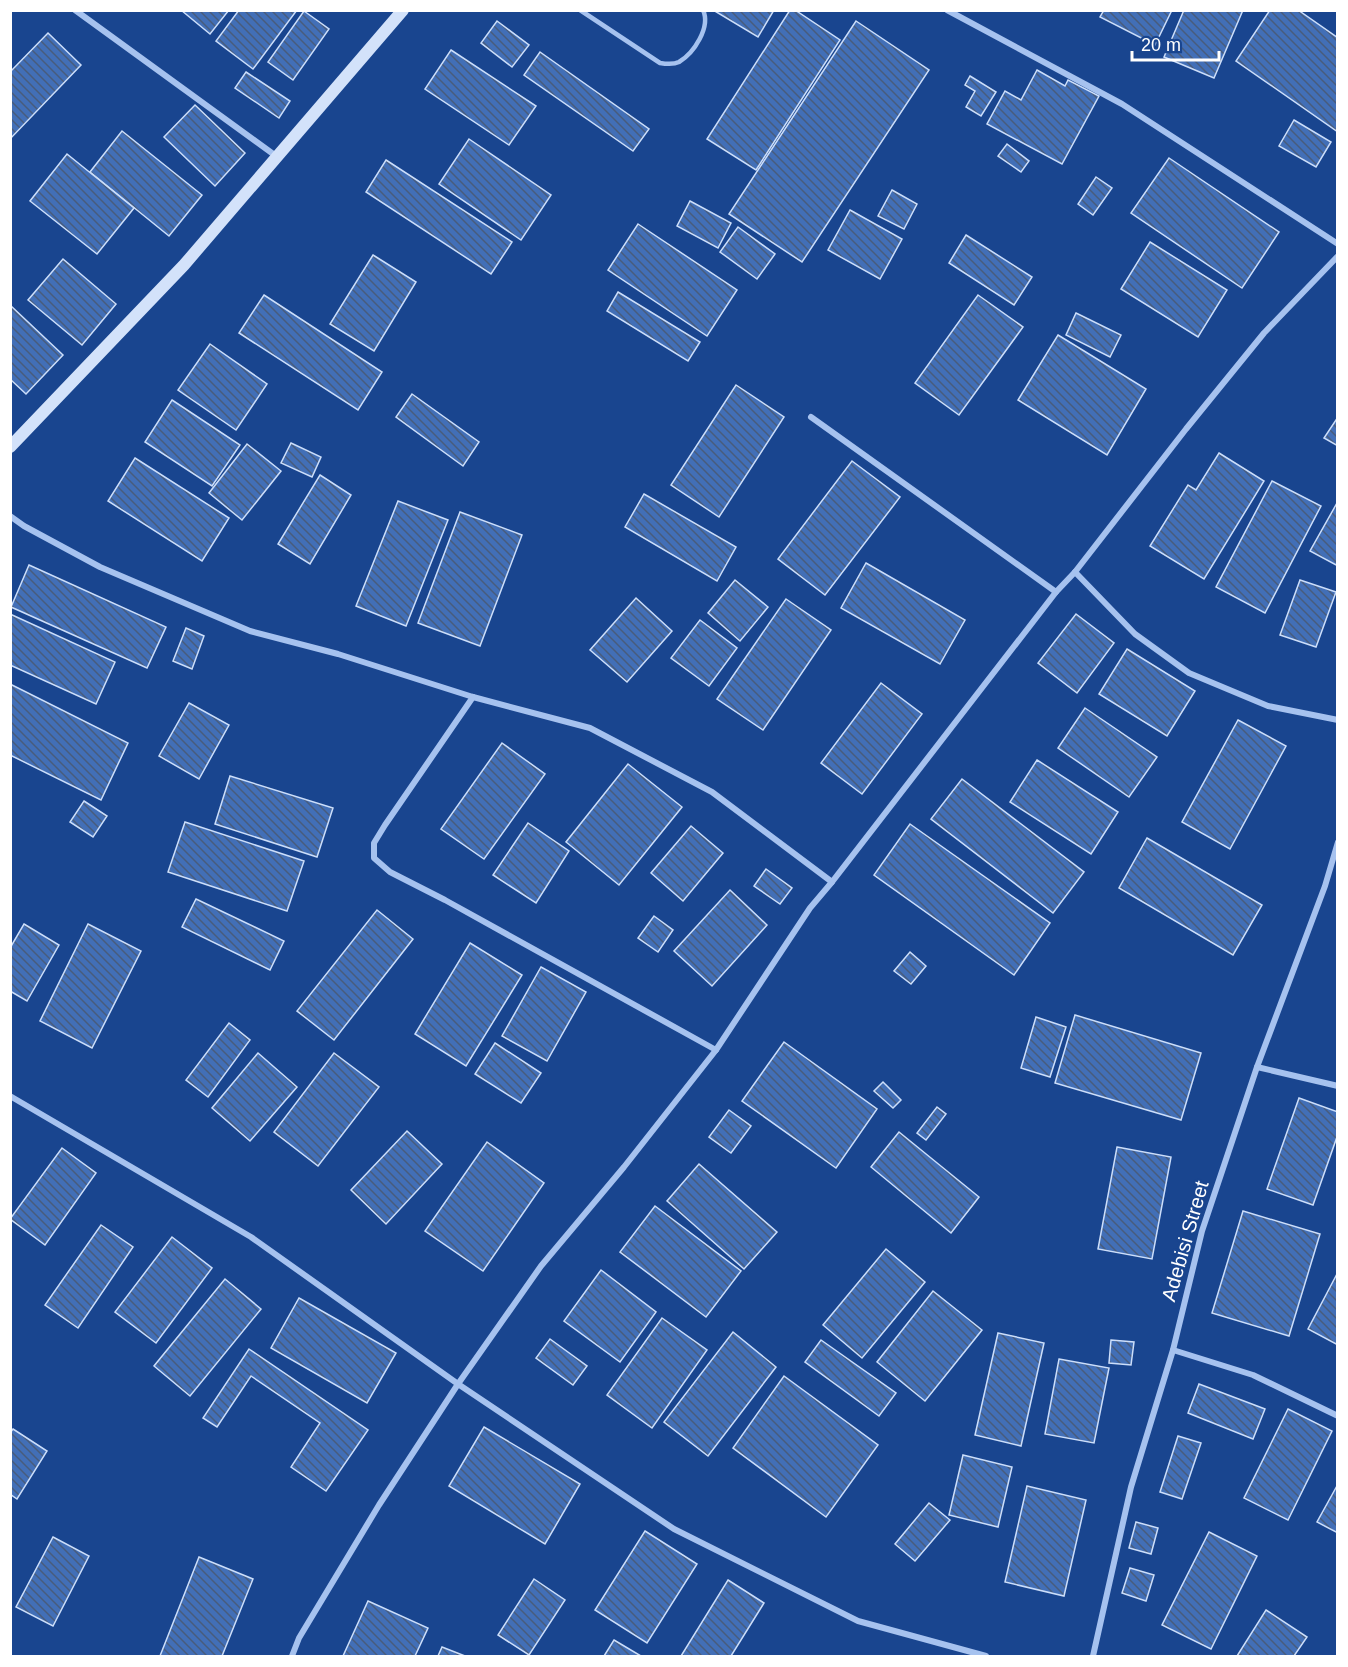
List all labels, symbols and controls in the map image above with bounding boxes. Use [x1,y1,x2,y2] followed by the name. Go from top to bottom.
[1132,24,1219,62] scale bar
[1141,35,1181,55] text: 20 m
[1157,1178,1213,1304] street label: Adebisi Street

